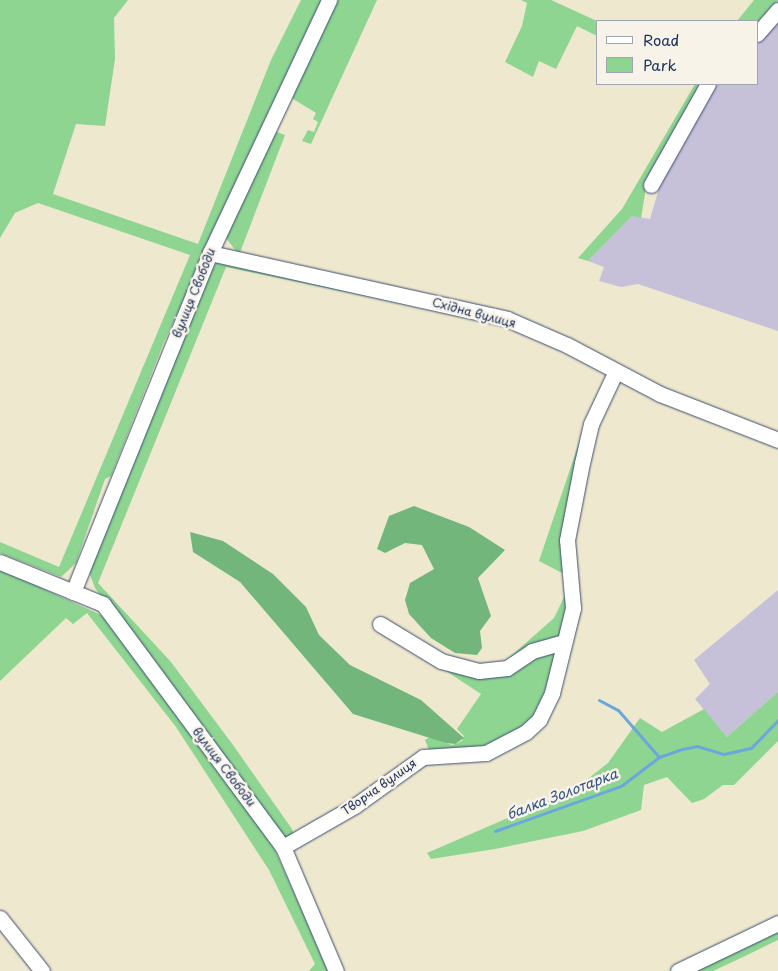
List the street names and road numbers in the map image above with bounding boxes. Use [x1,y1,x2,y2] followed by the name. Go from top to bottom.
[169,246,219,340] street label: вулиця Свободи
[430,295,518,331] street label: Східна вулиця
[189,724,259,810] street label: вулиця Свободи
[339,756,419,818] street label: Творча вулиця

